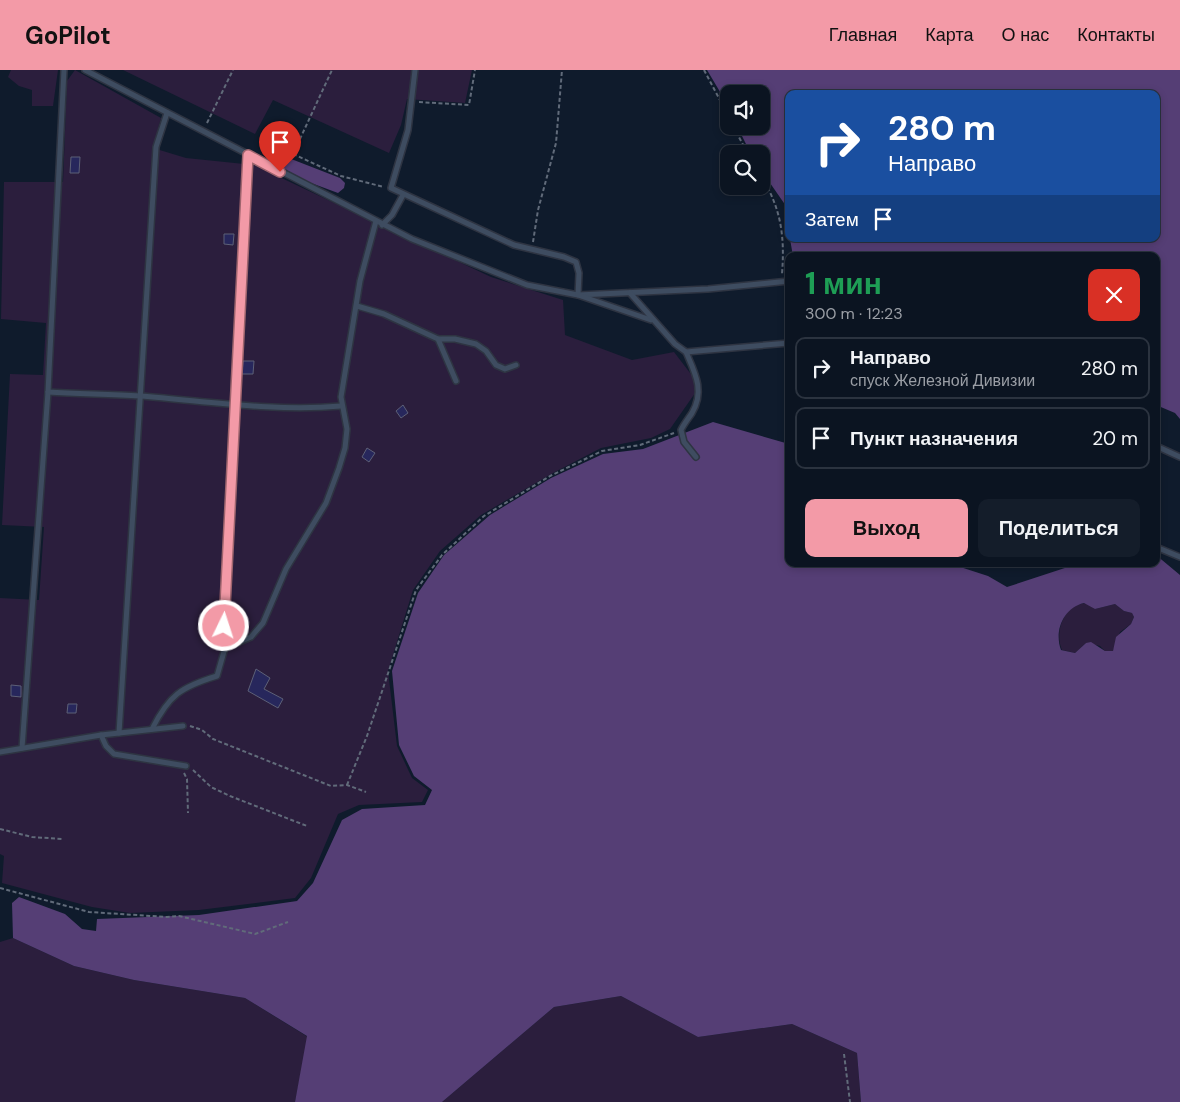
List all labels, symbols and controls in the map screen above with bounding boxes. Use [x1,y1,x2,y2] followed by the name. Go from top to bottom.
[25,20,111,51] text: GoPilot
[829,23,897,47] text: Главная
[925,23,974,47] text: Карта
[1002,23,1049,47] text: О нас
[1077,23,1155,47] text: Контакты
[720,85,770,195] map controls
[720,85,770,135] button: sound
[888,105,996,151] text: 280 m
[805,110,870,175] icon: right
[259,121,301,172] pin
[266,128,294,156] icon: arrive
[720,145,770,195] button: search
[888,149,976,178] text: Направо
[869,205,897,233] icon: arrive
[805,207,859,232] text: Затем
[805,264,882,303] text: 1 мин
[1088,269,1140,321] button: close
[805,303,903,324] text: 300 m · 12:23
[850,345,931,370] text: Направо
[807,354,835,382] icon: right
[1081,356,1138,381] text: 280 m
[850,370,1035,391] text: спуск Железной Дивизии
[807,424,835,452] icon: arrive
[850,426,1018,451] text: Пункт назначения
[1092,426,1138,451] text: 20 m
[805,499,968,557] button: Выход
[978,499,1140,557] button: Поделиться
[197,599,249,651] position arrow

